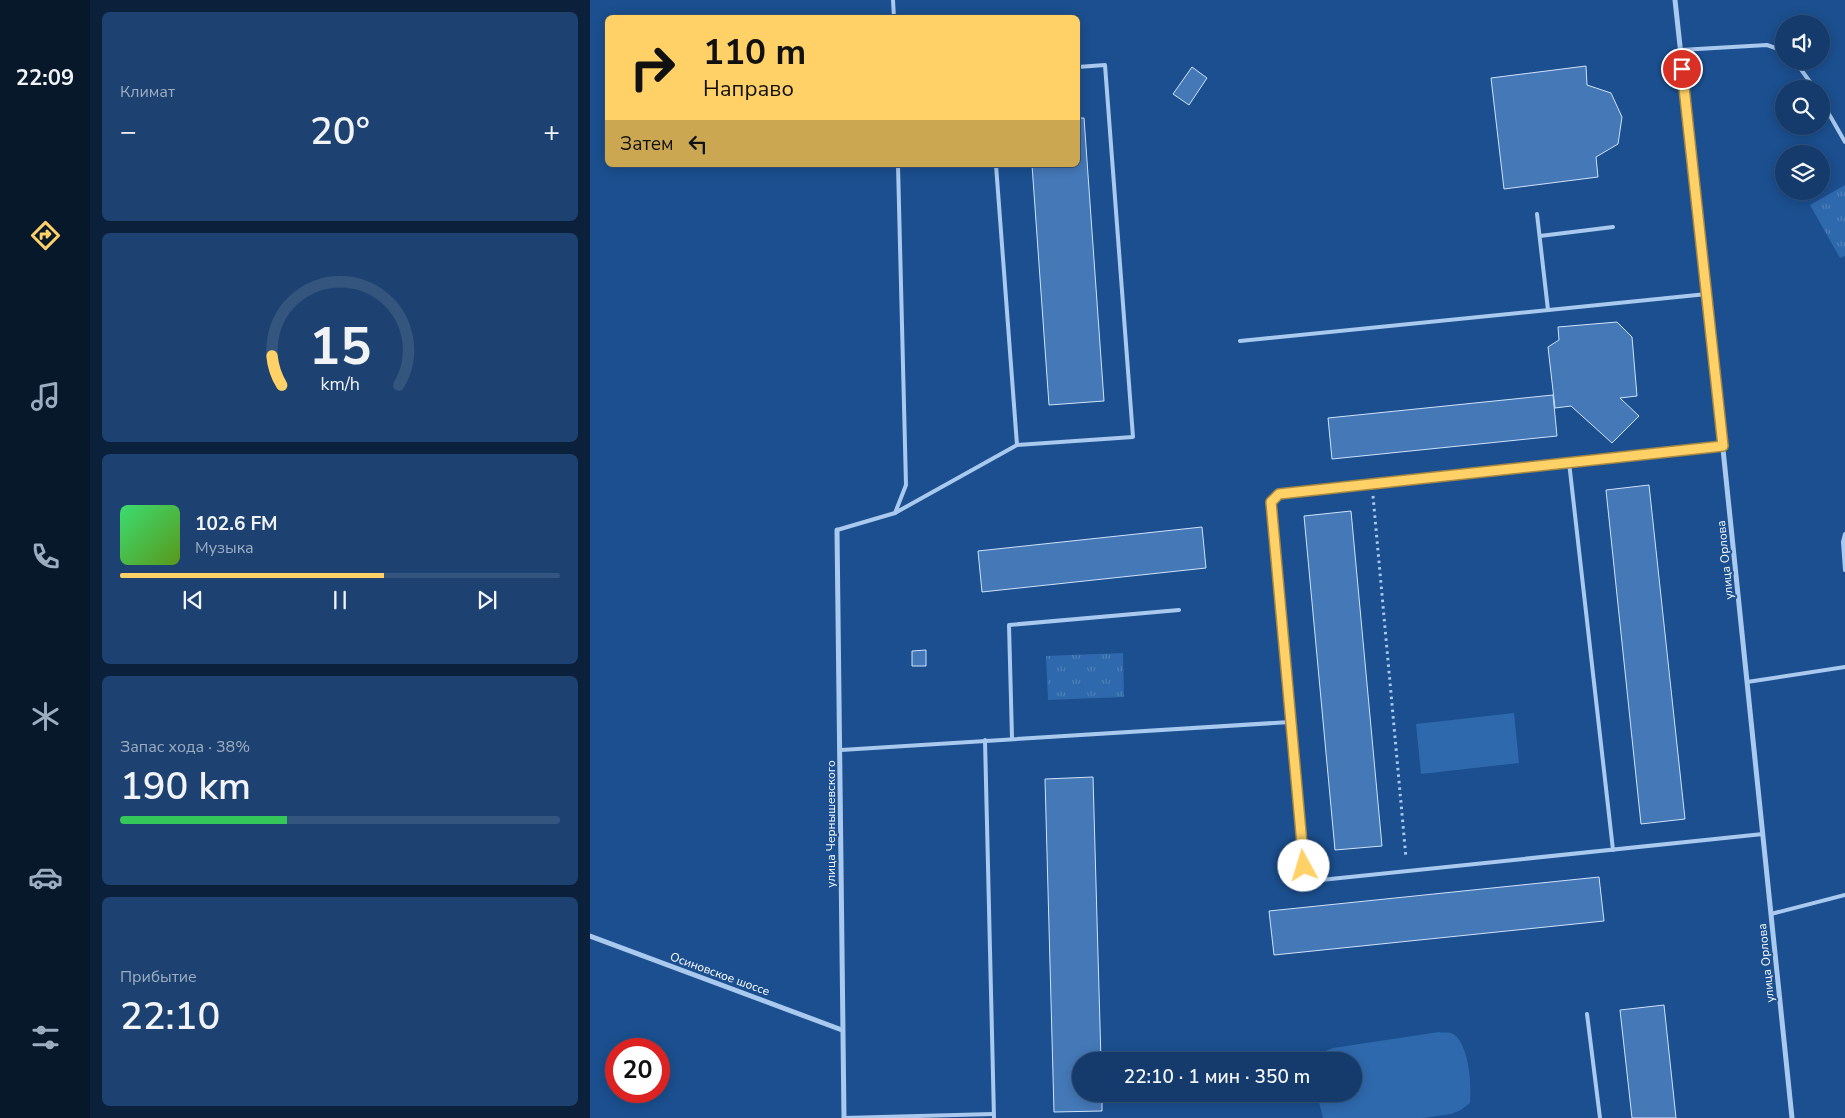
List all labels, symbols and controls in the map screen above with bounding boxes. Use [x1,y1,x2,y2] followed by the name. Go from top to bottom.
[1775,15,1830,200] map controls
[1775,15,1830,70] button: sound
[703,29,806,76] text: 110 m
[620,35,685,100] icon: right
[1661,48,1703,90] pin
[1668,55,1696,83] icon: arrive
[16,63,74,93] text: 22:09
[703,74,794,104] text: Направо
[1775,80,1830,135] button: search
[120,81,175,103] text: Климат
[310,106,370,157] text: 20°
[120,113,137,151] text: −
[543,113,560,151] text: +
[684,130,712,158] icon: left
[620,131,674,157] text: Затем
[1775,145,1830,200] button: layers
[28,218,63,253] icon: directions
[309,311,371,382] text: 15
[320,372,360,396] text: km/h
[28,379,63,414] icon: music
[195,511,278,537] text: 102.6 FM
[1713,520,1737,600] street label: улица Орлова
[195,537,254,559] text: Музыка
[28,539,63,574] icon: phone
[179,586,207,614] icon: previous
[326,586,354,614] icon: pause
[473,586,501,614] icon: next
[28,699,63,734] icon: climate
[120,736,250,758] text: Запас хода · 38%
[823,760,839,888] street label: улица Чернышевского
[120,761,251,812] text: 190 km
[1277,839,1329,891] position arrow
[28,860,63,895] icon: car
[1754,923,1778,1003] street label: улица Орлова
[668,949,772,999] street label: Осиновское шоссе
[120,966,197,988] text: Прибытие
[120,991,220,1042] text: 22:10
[28,1020,63,1055] icon: filters
[605,1038,670,1103] speed limit sign: 20
[1124,1064,1310,1090] text: 22:10 · 1 мин · 350 m

